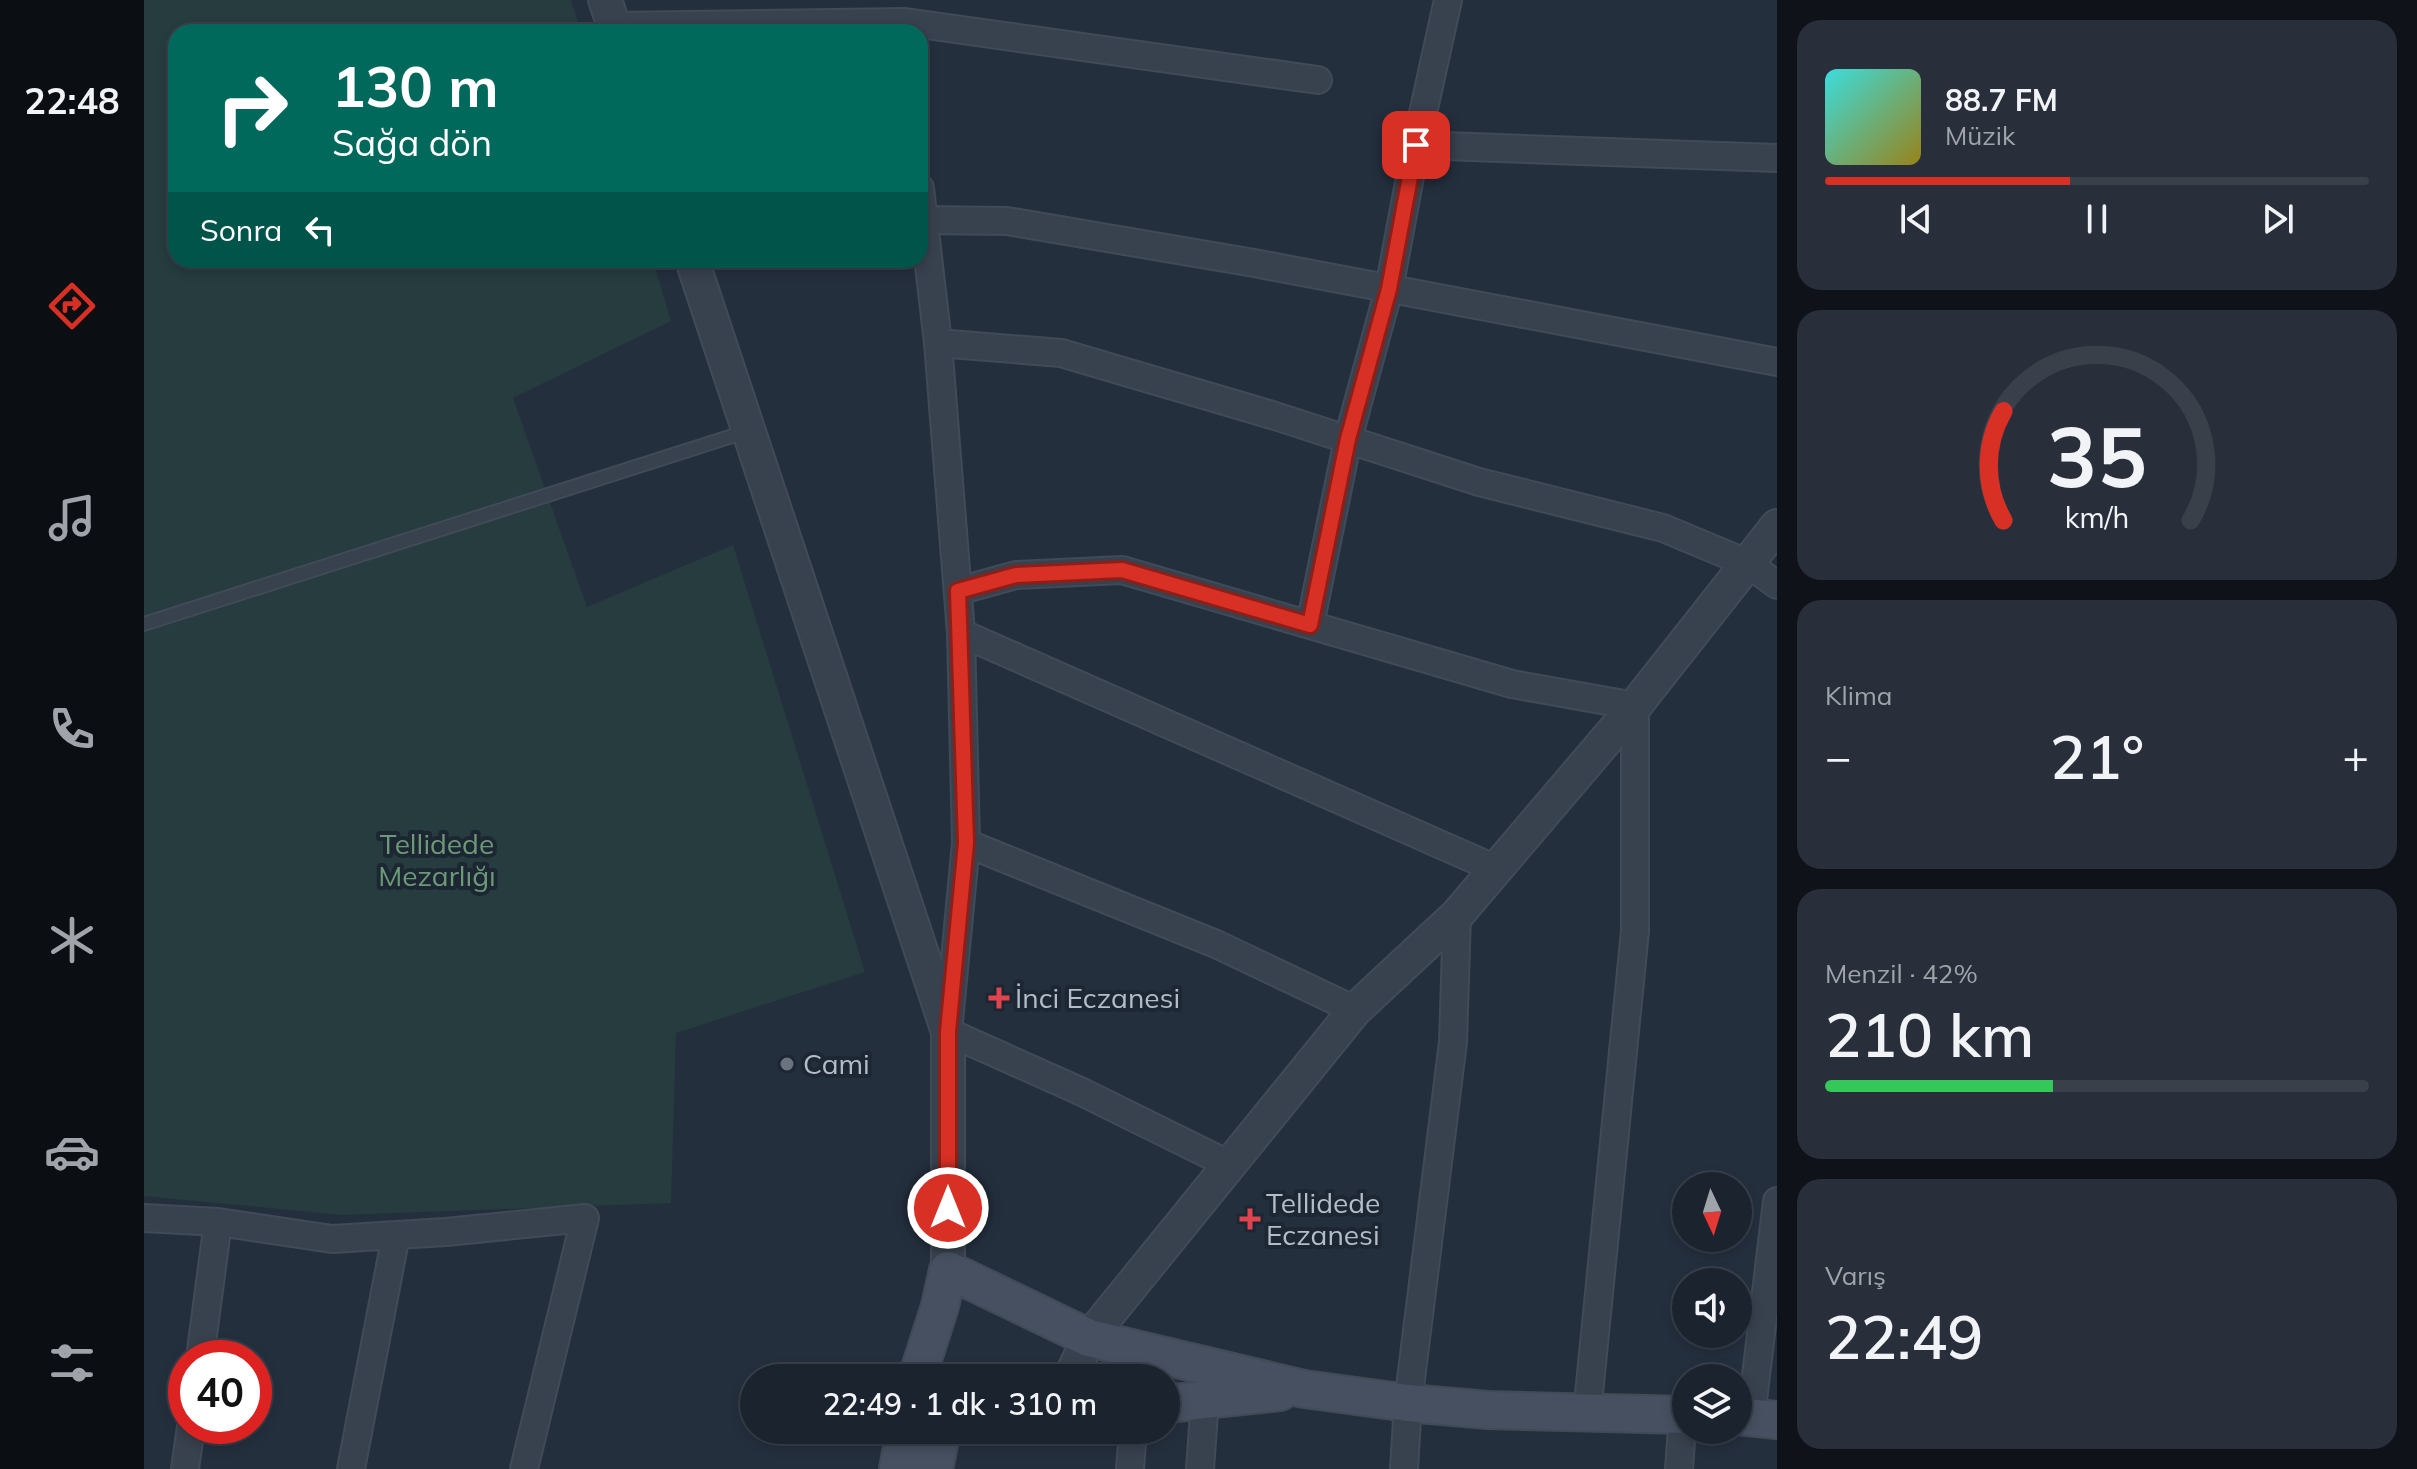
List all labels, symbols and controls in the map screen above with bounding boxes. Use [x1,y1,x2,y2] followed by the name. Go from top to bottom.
[332,51,499,121] text: 130 m
[200,56,304,160] icon: right
[24,78,120,123] text: 22:48
[1945,81,2058,119] text: 88.7 FM
[1382,111,1450,179] pin
[1945,119,2016,152] text: Müzik
[332,120,492,165] text: Sağa dön
[1394,123,1438,167] icon: arrive
[1894,197,1938,241] icon: previous
[2075,197,2119,241] icon: pause
[2256,197,2300,241] icon: next
[298,208,342,252] icon: left
[200,211,282,249] text: Sonra
[44,278,100,334] icon: directions
[2047,402,2147,507] text: 35
[44,490,100,546] icon: music
[2065,499,2129,535] text: km/h
[1825,679,1892,712] text: Klima
[44,701,100,757] icon: phone
[2050,719,2144,794] text: 21°
[1825,729,1851,784] text: −
[2343,729,2369,784] text: +
[378,826,496,893] park label: Tellidede Mezarlığı
[44,912,100,968] icon: climate
[1825,957,1978,990] text: Menzil · 42%
[1015,980,1180,1015] place label: İnci Eczanesi
[990,989,1008,1007] marker: İnci Eczanesi
[1825,997,2034,1072] text: 210 km
[803,1046,870,1081] place label: Cami
[778,1055,796,1073] marker: Cami
[44,1124,100,1180] icon: car
[906,1166,990,1250] position arrow
[1672,1172,1752,1252] north arrow
[1672,1172,1752,1444] map controls
[1266,1185,1380,1252] place label: Tellidede Eczanesi
[1241,1210,1259,1228] marker: Tellidede Eczanesi
[1825,1259,1886,1292] text: Varış
[1672,1268,1752,1348] button: sound
[1825,1299,1983,1374] text: 22:49
[44,1335,100,1391] icon: filters
[168,1340,272,1444] speed limit sign: 40
[1672,1364,1752,1444] button: layers
[823,1385,1097,1423] text: 22:49 · 1 dk · 310 m

